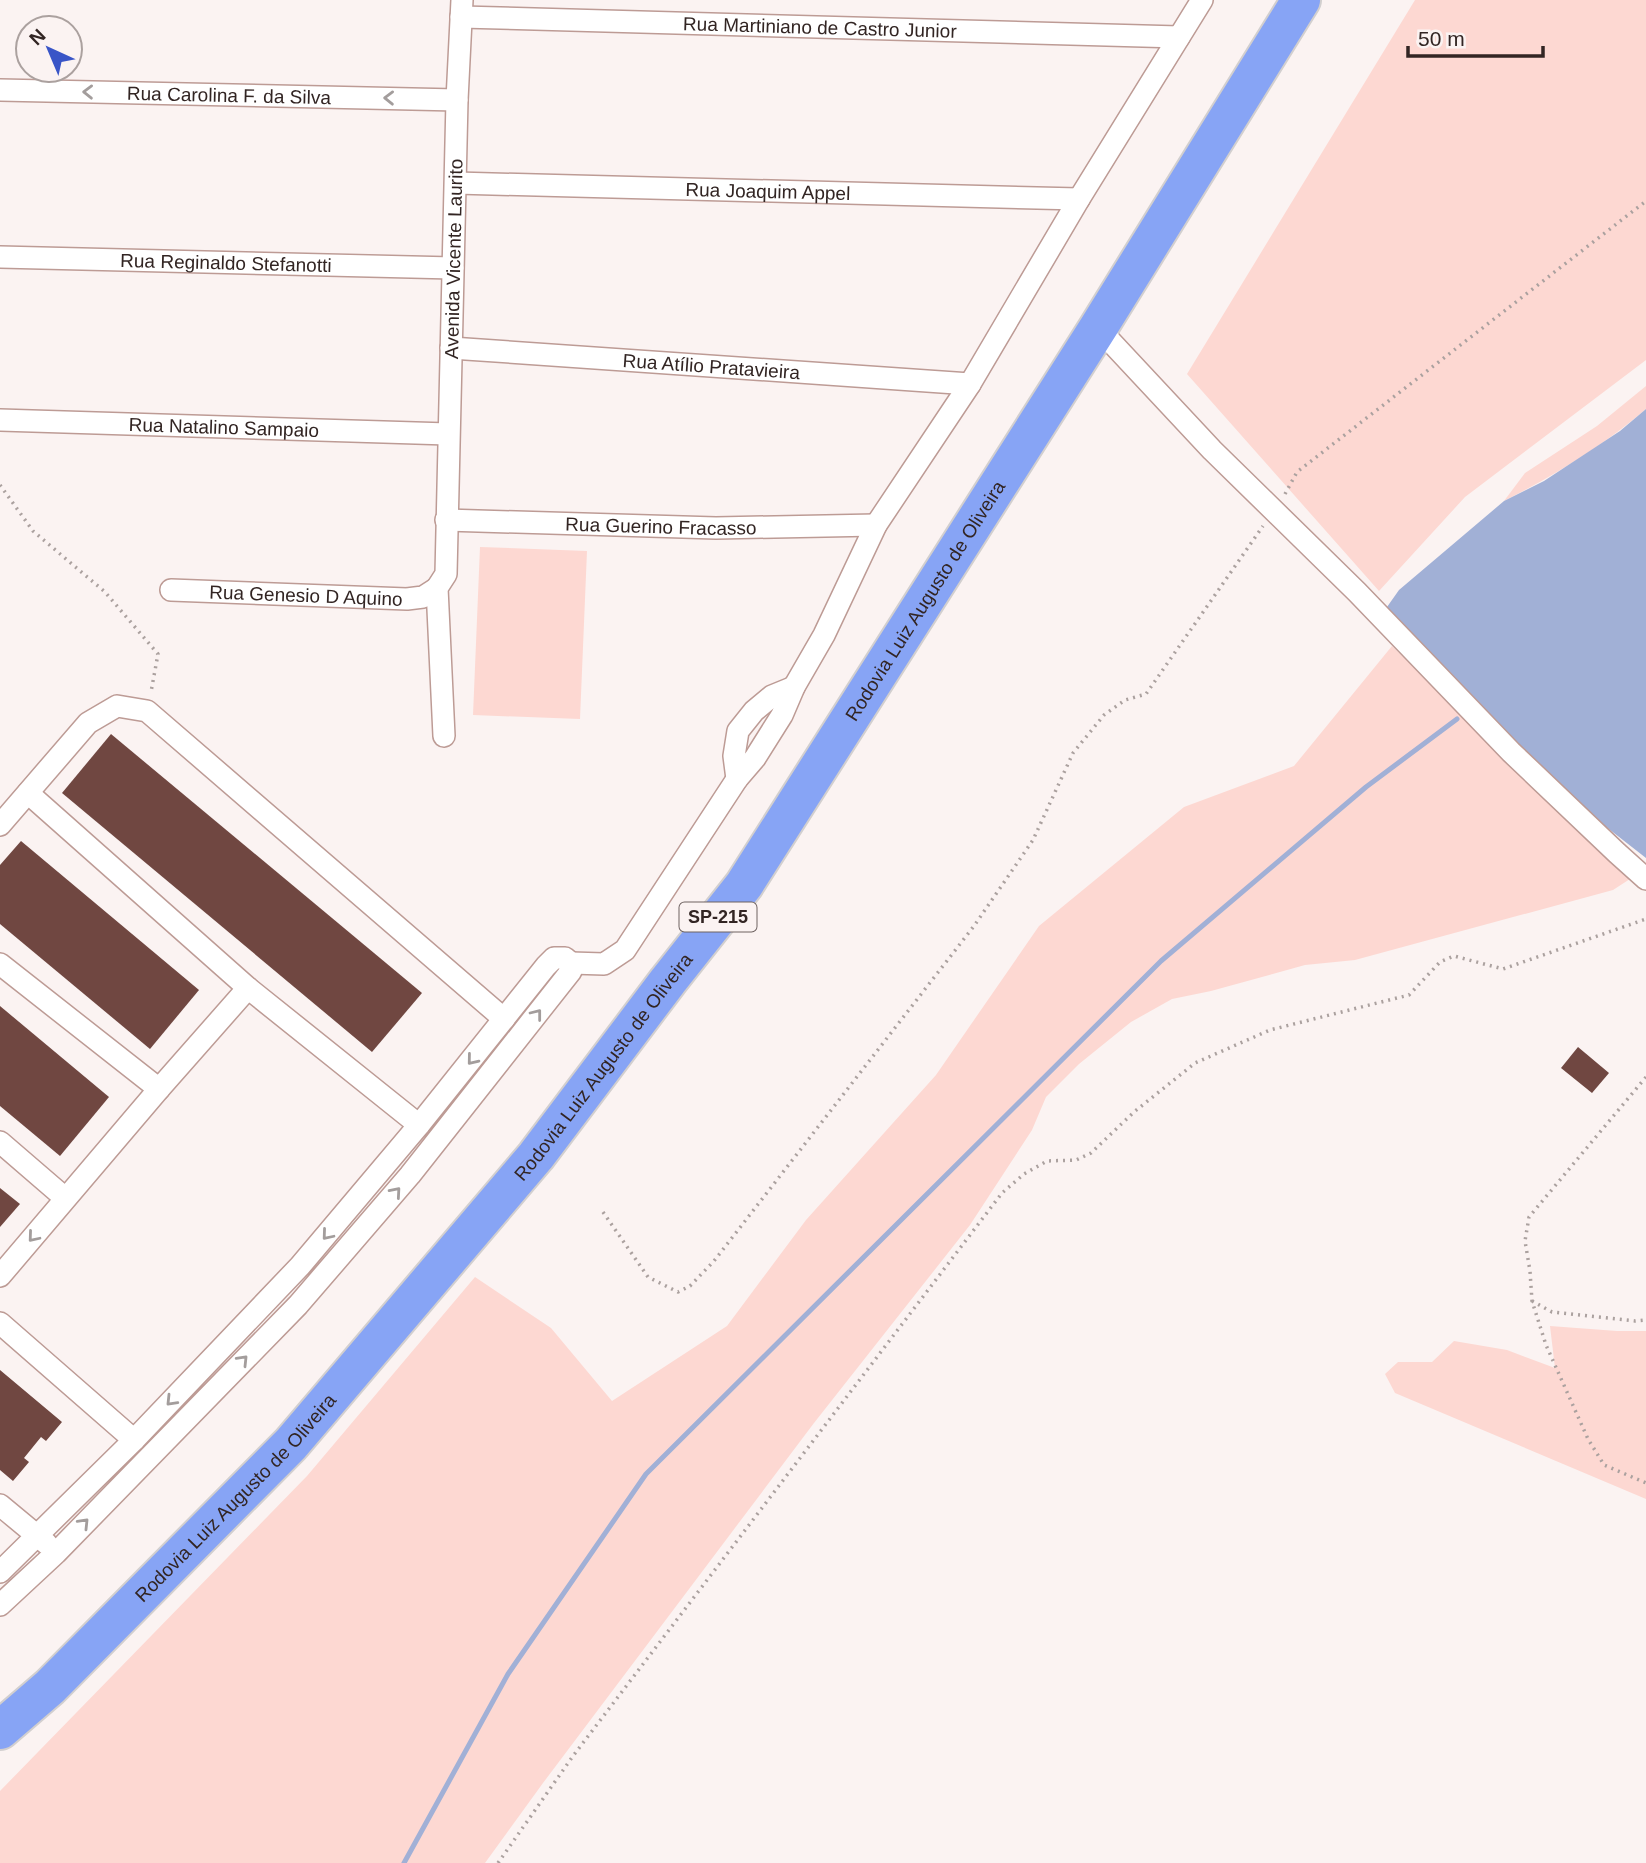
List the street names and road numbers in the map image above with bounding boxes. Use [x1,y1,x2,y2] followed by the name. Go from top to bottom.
[683,13,958,42] street label: Rua Martiniano de Castro Junior
[127,83,332,108] street label: Rua Carolina F. da Silva
[441,159,467,359] street label: Avenida Vicente Laurito
[685,179,851,204] street label: Rua Joaquim Appel
[120,250,332,276] street label: Rua Reginaldo Stefanotti
[622,350,801,383] street label: Rua Atílio Pratavieira
[128,414,319,441] street label: Rua Natalino Sampaio
[841,477,1009,725] street label: Rodovia Luiz Augusto de Oliveira
[565,514,757,539] street label: Rua Guerino Fracasso
[209,581,403,610] street label: Rua Genesio D Aquino
[680,902,756,932] road number: SP-215
[510,949,697,1185] street label: Rodovia Luiz Augusto de Oliveira
[131,1389,340,1606] street label: Rodovia Luiz Augusto de Oliveira

